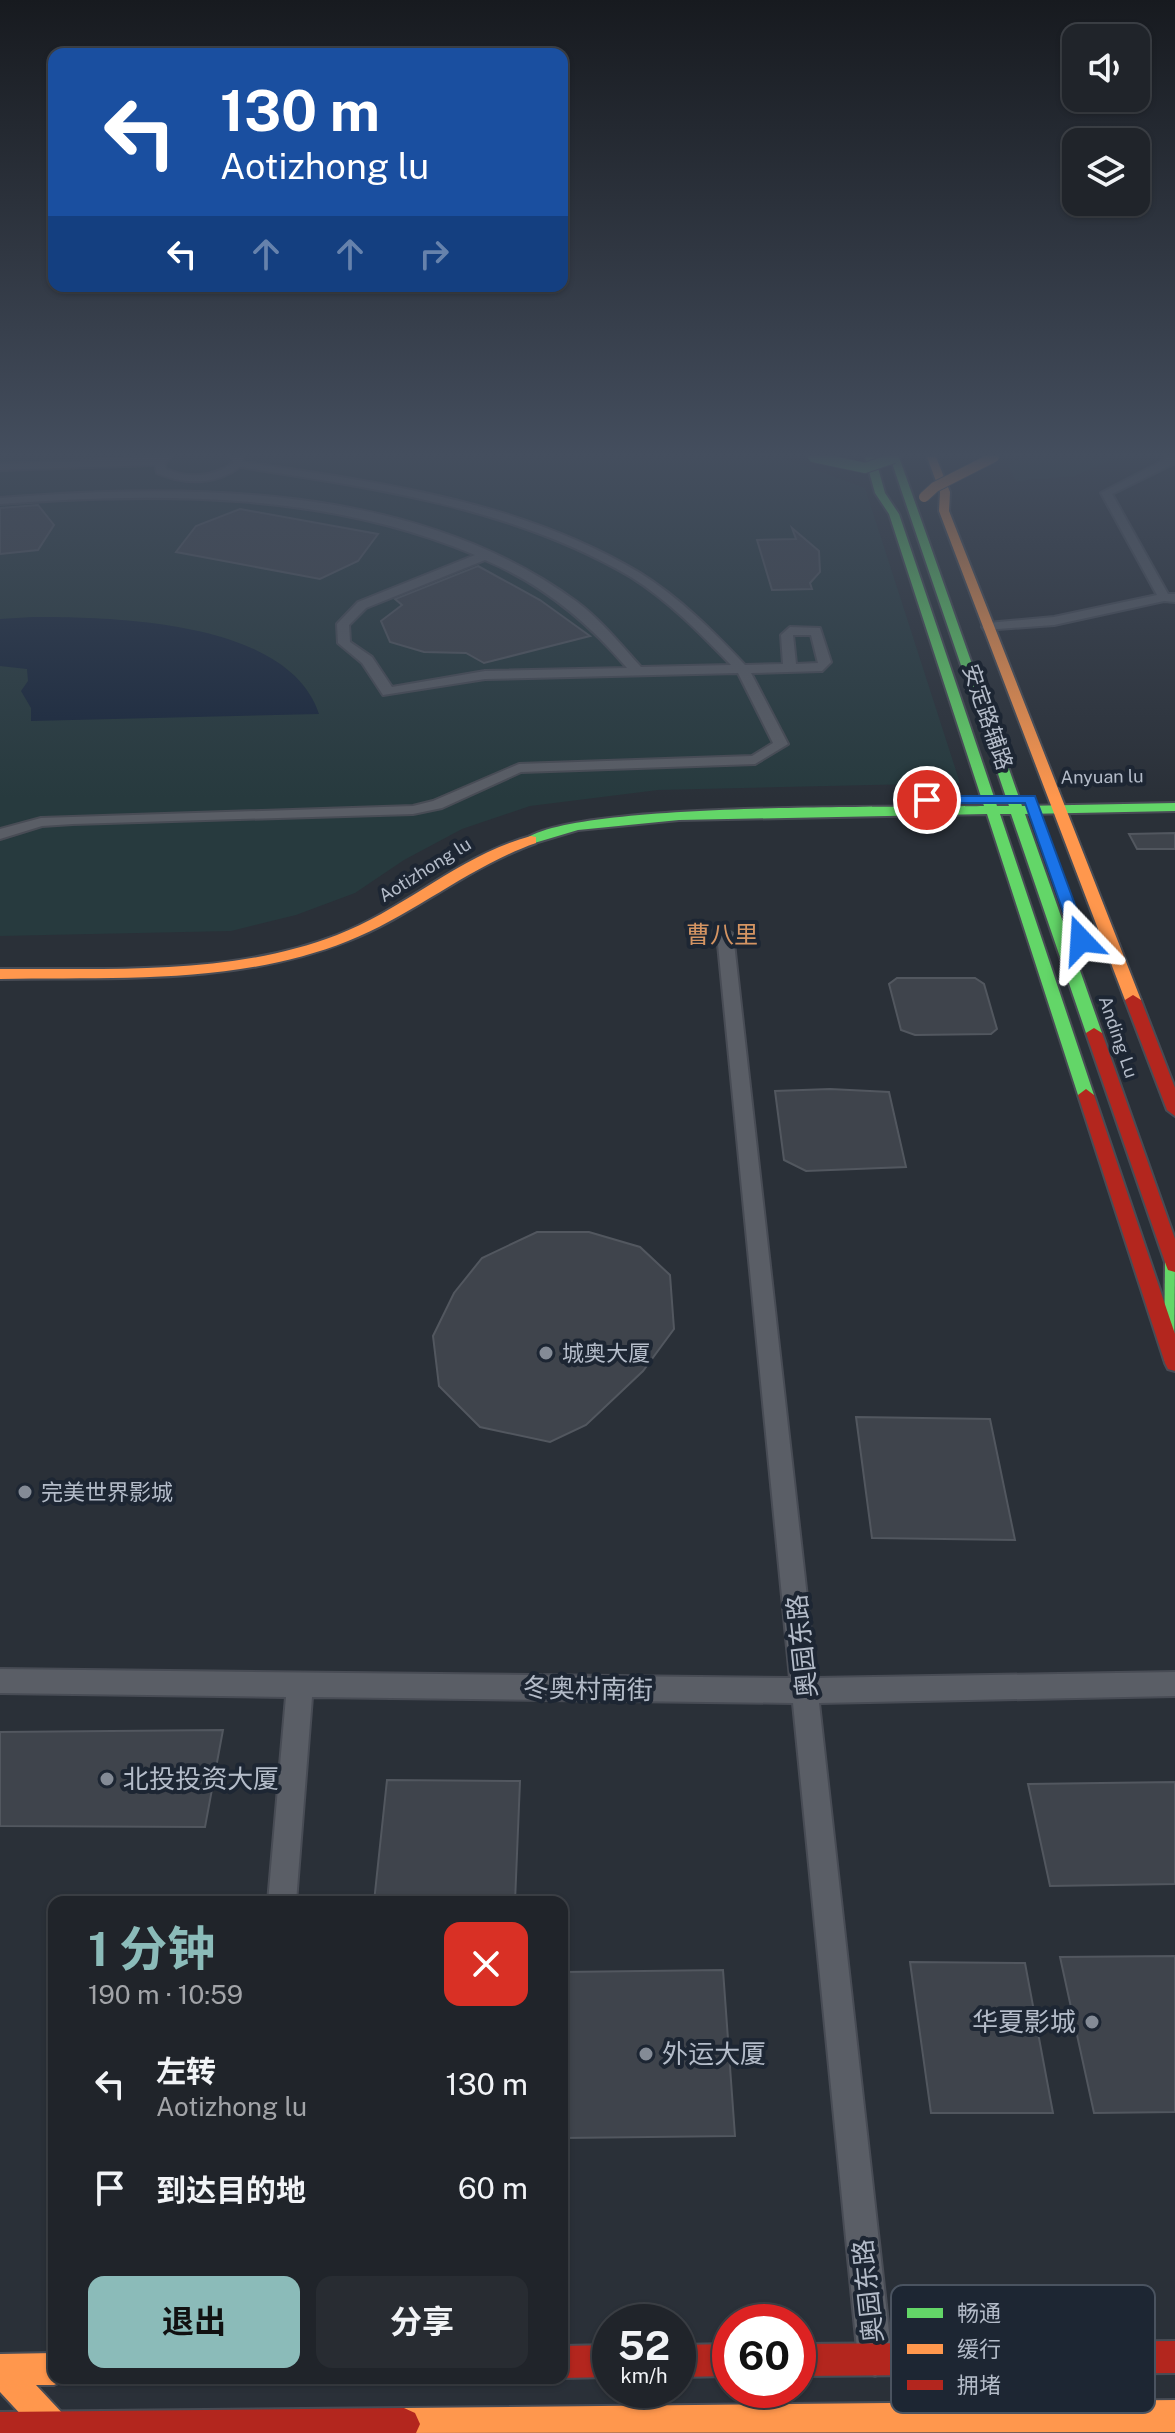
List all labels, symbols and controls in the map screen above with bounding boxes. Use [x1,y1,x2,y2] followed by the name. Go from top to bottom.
[1062,24,1150,216] map controls
[1062,24,1150,112] button: sound
[220,78,380,144] text: 130 m
[88,80,192,184] icon: left
[1062,128,1150,216] button: layers
[220,145,429,187] text: Aotizhong lu
[160,232,204,276] icon: left
[244,232,288,276] icon: ahead
[328,232,372,276] icon: ahead
[412,232,456,276] icon: right
[958,661,1018,773] street label: 安定路辅路
[1060,765,1144,788] street label: Anyuan lu
[893,766,961,834] pin
[905,778,949,822] icon: arrive
[375,833,475,906] street label: Aotizhong lu
[1039,898,1123,982] position arrow
[686,920,758,948] district label: 曹八里
[1095,993,1142,1081] street label: Anding Lu
[562,1340,650,1366] place label: 城奥大厦
[537,1344,555,1362] marker: 城奥大厦
[41,1479,173,1505] place label: 完美世界影城
[16,1483,34,1501] marker: 完美世界影城
[781,1593,822,1699] street label: 奥园东路
[523,1672,653,1705] street label: 冬奥村南街
[123,1763,279,1794] place label: 北投投资大厦
[98,1770,116,1788] marker: 北投投资大厦
[88,1920,215,1977] text: 1 分钟
[444,1922,528,2006] button: close
[88,1979,243,2010] text: 190 m · 10:59
[972,2006,1076,2037] place label: 华夏影城
[1083,2013,1101,2031] marker: 华夏影城
[662,2038,766,2069] place label: 外运大厦
[637,2045,655,2063] marker: 外运大厦
[156,2053,216,2089] text: 左转
[88,2062,132,2106] icon: left
[445,2066,528,2102] text: 130 m
[156,2091,307,2122] text: Aotizhong lu
[88,2166,132,2210] icon: arrive
[458,2170,528,2206] text: 60 m
[156,2172,306,2208] text: 到达目的地
[847,2238,888,2344] street label: 奥园东路
[88,2276,300,2368] button: 退出
[316,2276,528,2368] button: 分享
[891,2285,1155,2413] legend
[957,2300,1001,2326] text: 畅通
[712,2304,816,2408] speed limit sign: 60
[618,2322,670,2369] text: 52
[957,2336,1001,2362] text: 缓行
[620,2364,668,2388] text: km/h
[957,2372,1001,2398] text: 拥堵

